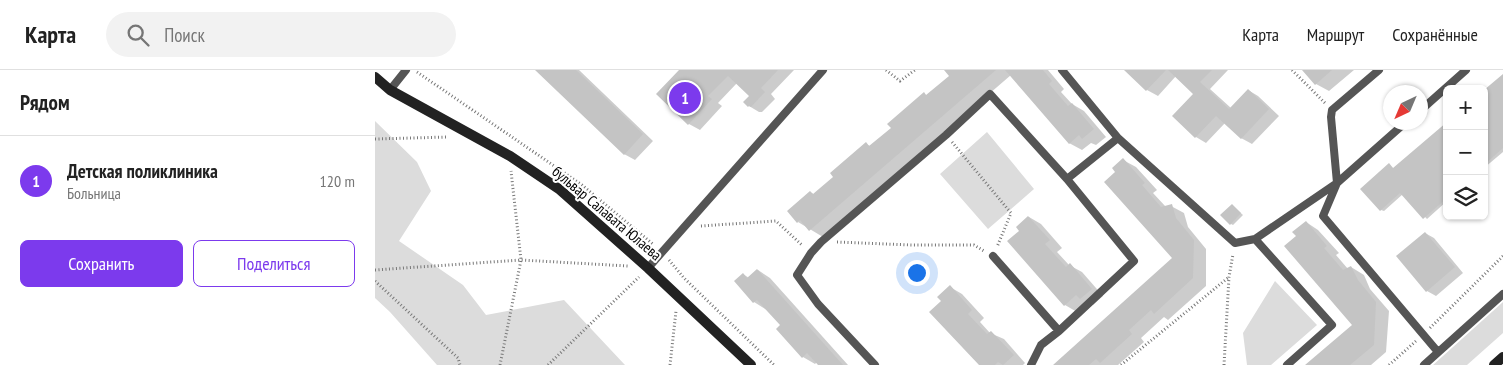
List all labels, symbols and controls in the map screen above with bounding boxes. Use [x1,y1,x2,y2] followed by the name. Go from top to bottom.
[106,12,456,57] search box
[25,19,76,50] text: Карта
[124,21,152,49] icon: search
[164,23,205,47] text: Поиск
[1242,23,1279,46] text: Карта
[1307,23,1364,46] text: Маршрут
[1392,23,1478,46] text: Сохранённые
[669,79,701,117] pin: 1
[1383,85,1428,130] north arrow
[1443,85,1488,220] map controls
[1443,85,1488,130] button: +
[20,89,70,116] text: Рядом
[1443,130,1488,175] button: −
[67,159,218,183] text: Детская поликлиника
[548,162,666,264] street label: бульвар Салавата Юлаева
[32,171,40,191] text: 1
[320,171,355,191] text: 120 m
[1443,175,1488,220] button: layers
[67,183,121,203] text: Больница
[20,240,183,287] button: Сохранить
[193,240,355,287] button: Поделиться
[904,260,930,286] your location

